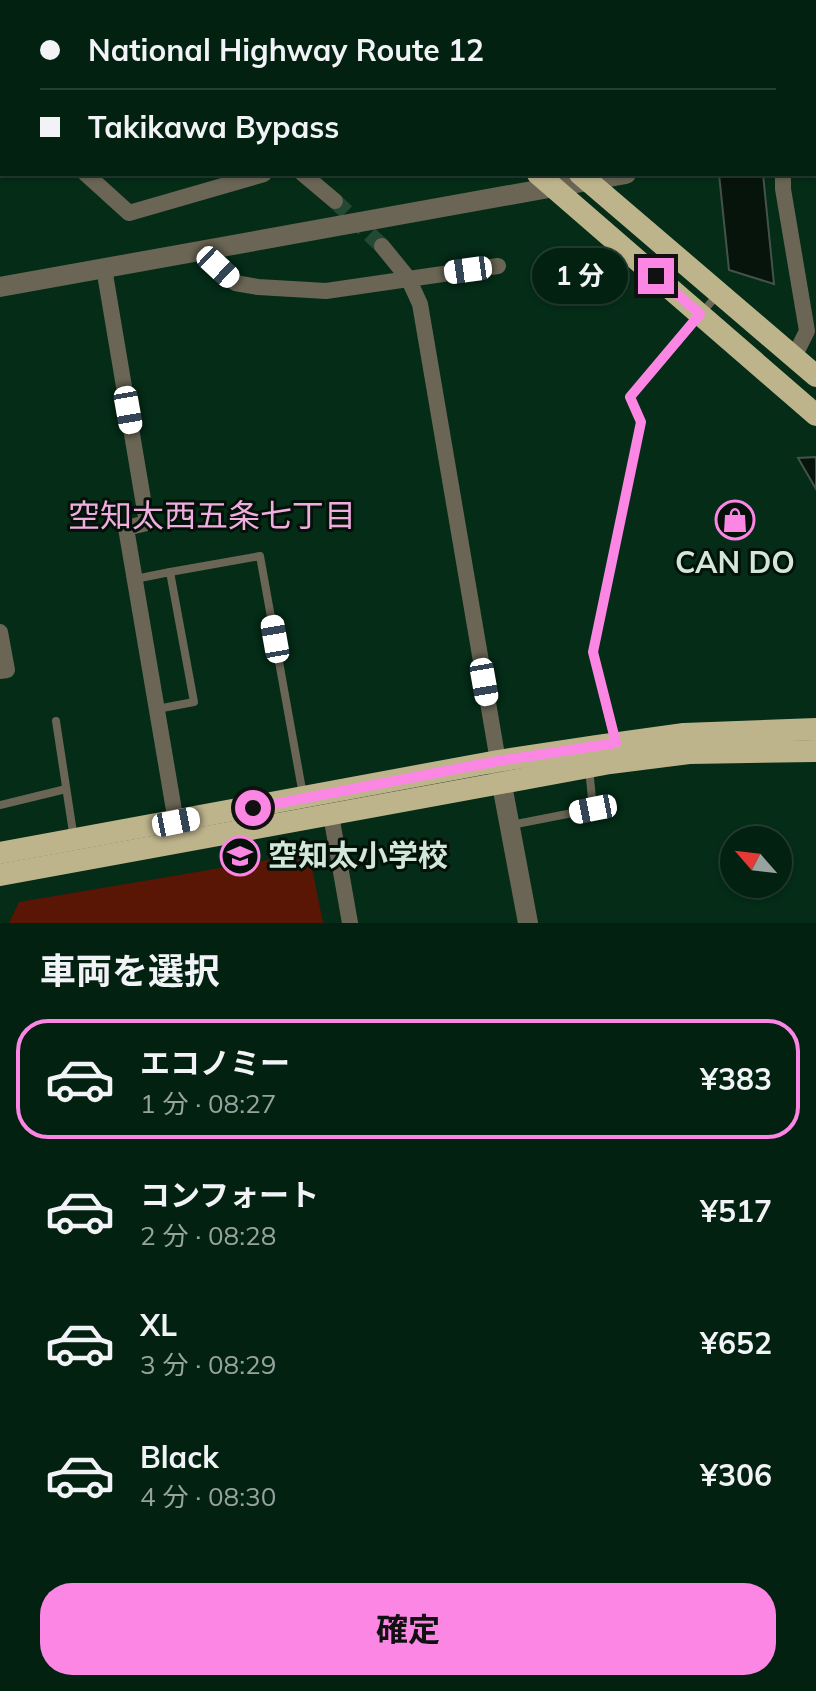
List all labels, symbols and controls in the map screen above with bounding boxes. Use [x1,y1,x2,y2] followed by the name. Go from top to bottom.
[88,31,484,69] text: National Highway Route 12
[88,108,339,146] text: Takikawa Bypass
[192,242,244,292] car
[532,248,628,304] callout: 1 分
[443,255,493,285] car
[638,258,674,294] route end
[556,259,604,292] text: 1 分
[112,384,144,436] car
[68,495,356,535] district label: 空知太西五条七丁目
[714,499,756,541] shop icon: CAN DO
[675,543,795,581] place label: CAN DO
[259,613,291,665] car
[468,656,500,708] car
[235,790,271,826] route start
[567,793,619,825] car
[150,806,202,838] car
[720,826,792,898] north arrow
[720,826,792,898] map controls
[219,835,261,877] school or university icon: 空知太小学校
[268,836,448,874] place label: 空知太小学校
[40,948,220,993] text: 車両を選択
[44,1043,116,1115] icon: car
[140,1044,290,1082] text: エコノミー
[700,1060,772,1098] text: ¥383
[140,1087,276,1120] text: 1 分 · 08:27
[44,1175,116,1247] icon: car
[140,1176,319,1214] text: コンフォート
[700,1192,772,1230] text: ¥517
[140,1219,276,1252] text: 2 分 · 08:28
[140,1306,177,1344] text: XL
[44,1307,116,1379] icon: car
[700,1324,772,1362] text: ¥652
[140,1348,276,1381] text: 3 分 · 08:29
[140,1438,219,1476] text: Black
[44,1439,116,1511] icon: car
[700,1456,772,1494] text: ¥306
[140,1480,276,1513] text: 4 分 · 08:30
[40,1583,776,1675] button: 確定

